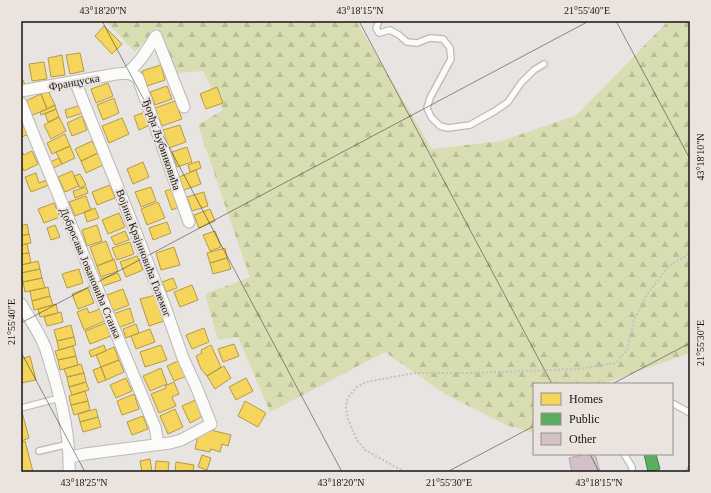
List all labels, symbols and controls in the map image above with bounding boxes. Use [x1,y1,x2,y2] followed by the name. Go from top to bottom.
[79,5,127,16] text: 43°18'20"N
[336,5,384,16] text: 43°18'15"N
[564,5,610,16] text: 21°55'40"E
[48,72,100,92] street label: Француска
[141,97,183,192] street label: Ђорђа Љубинковића
[695,133,706,181] text: 43°18'10"N
[114,188,174,319] street label: Војина Крајиновића Големог
[58,206,124,340] street label: Добросава Јовановића Станка
[6,299,17,345] text: 21°55'40"E
[695,320,706,366] text: 21°55'30"E
[533,383,673,455] legend
[569,392,603,406] text: Homes
[569,412,600,426] text: Public
[569,432,596,446] text: Other
[60,477,108,488] text: 43°18'25"N
[317,477,365,488] text: 43°18'20"N
[426,477,472,488] text: 21°55'30"E
[575,477,623,488] text: 43°18'15"N

